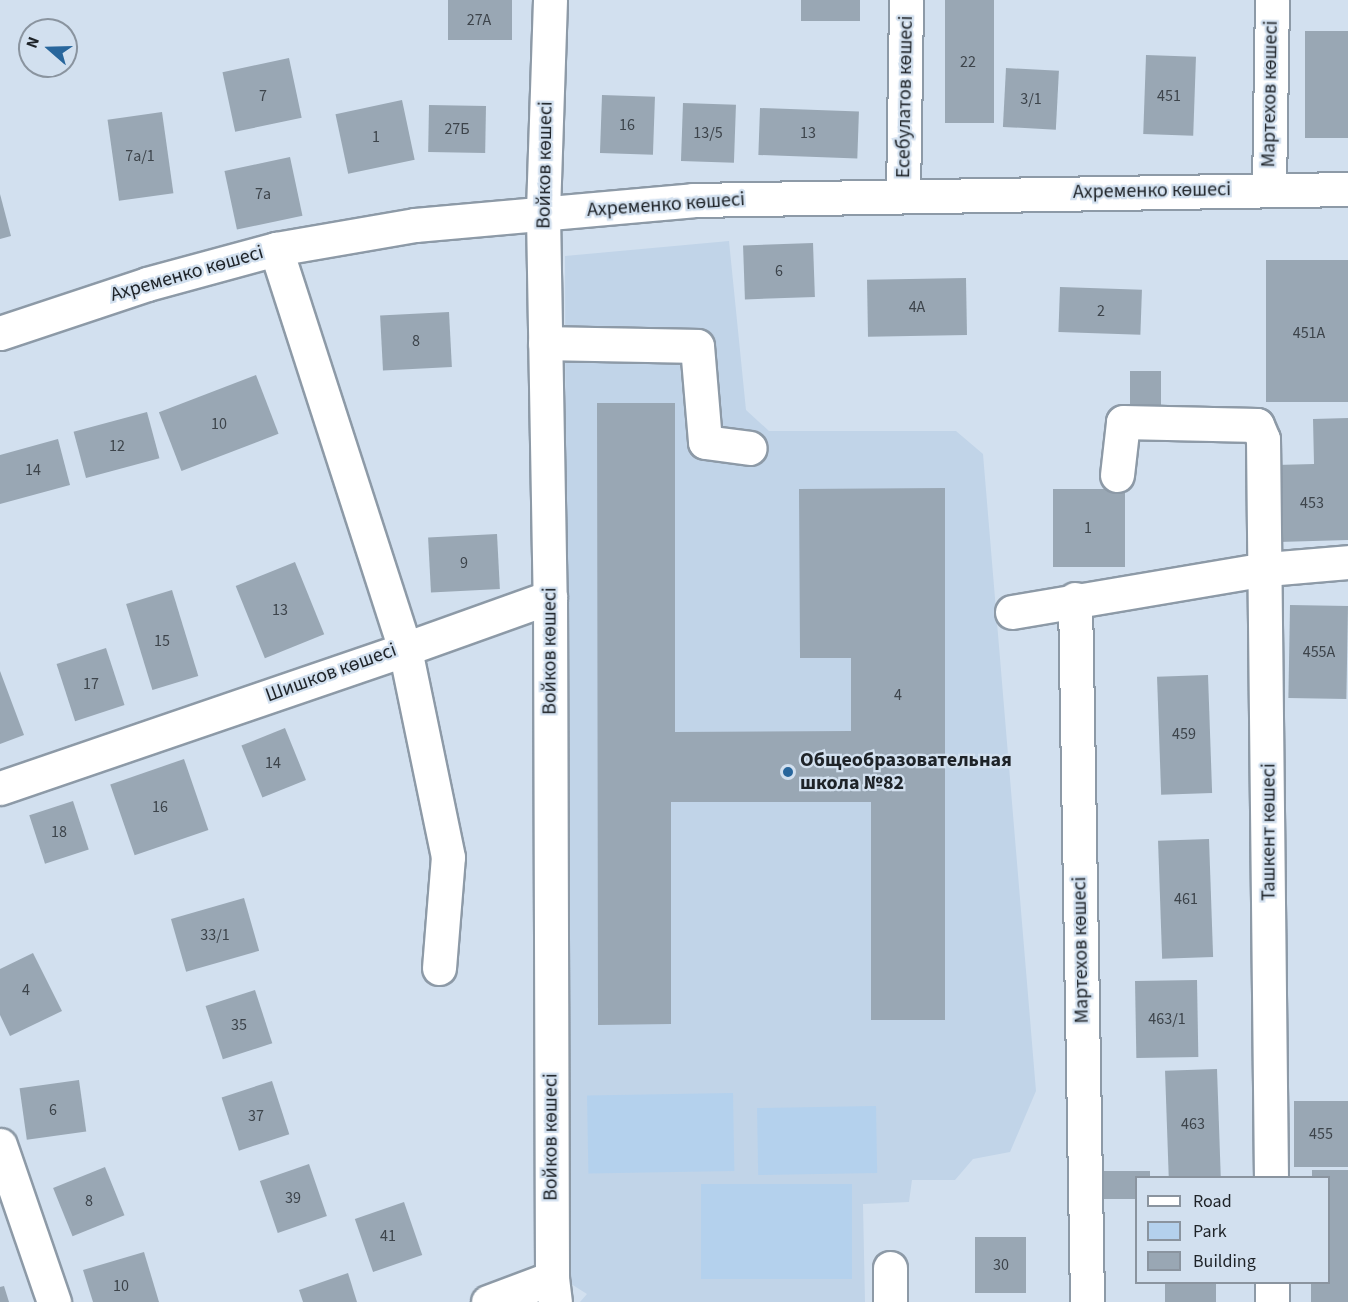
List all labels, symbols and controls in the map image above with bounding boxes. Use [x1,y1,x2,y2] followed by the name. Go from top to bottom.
[467,10,491,30] house number: 27А
[892,16,918,178] street label: Есебулатов көшесі
[18,18,78,78] north arrow
[1257,20,1283,168] street label: Мартехов көшесі
[21,34,45,51] text: N
[960,52,976,72] house number: 22
[259,86,267,106] house number: 7
[1157,86,1181,106] house number: 451
[1020,89,1042,109] house number: 3/1
[532,101,558,229] street label: Войков көшесі
[619,115,635,135] house number: 16
[444,119,470,139] house number: 27Б
[693,123,723,143] house number: 13/5
[800,123,816,143] house number: 13
[372,127,380,147] house number: 1
[125,146,155,166] house number: 7а/1
[1073,178,1231,204] street label: Ахременко көшесі
[255,184,271,204] house number: 7а
[586,188,746,222] street label: Ахременко көшесі
[108,241,266,307] street label: Ахременко көшесі
[775,261,783,281] house number: 6
[909,297,925,317] house number: 4А
[1097,301,1105,321] house number: 2
[1293,323,1325,343] house number: 451А
[412,331,420,351] house number: 8
[211,414,227,434] house number: 10
[109,436,125,456] house number: 12
[25,460,41,480] house number: 14
[1300,493,1324,513] house number: 453
[1084,518,1092,538] house number: 1
[460,553,468,573] house number: 9
[538,587,562,715] street label: Войков көшесі
[272,600,288,620] house number: 13
[154,631,170,651] house number: 15
[262,638,400,708] street label: Шишков көшесі
[1303,642,1335,662] house number: 455А
[83,674,99,694] house number: 17
[894,685,902,705] house number: 4
[1172,724,1196,744] house number: 459
[800,748,1012,795] place label: Общеобразовательная школа №82
[265,753,281,773] house number: 14
[1257,763,1281,901] street label: Ташкент көшесі
[781,765,795,779] marker: Общеобразовательная школа №82
[152,797,168,817] house number: 16
[51,822,67,842] house number: 18
[1068,876,1094,1024] street label: Мартехов көшесі
[1174,889,1198,909] house number: 461
[200,925,230,945] house number: 33/1
[22,980,30,1000] house number: 4
[1148,1009,1186,1029] house number: 463/1
[231,1015,247,1035] house number: 35
[539,1073,563,1201] street label: Войков көшесі
[49,1100,57,1120] house number: 6
[248,1106,264,1126] house number: 37
[1181,1114,1205,1134] house number: 463
[1309,1124,1333,1144] house number: 455
[1135,1176,1330,1284] legend
[285,1188,301,1208] house number: 39
[1193,1189,1232,1214] text: Road
[85,1191,93,1211] house number: 8
[1193,1219,1227,1244] text: Park
[380,1226,396,1246] house number: 41
[1193,1249,1256,1274] text: Building
[993,1255,1009,1275] house number: 30
[113,1276,129,1296] house number: 10

